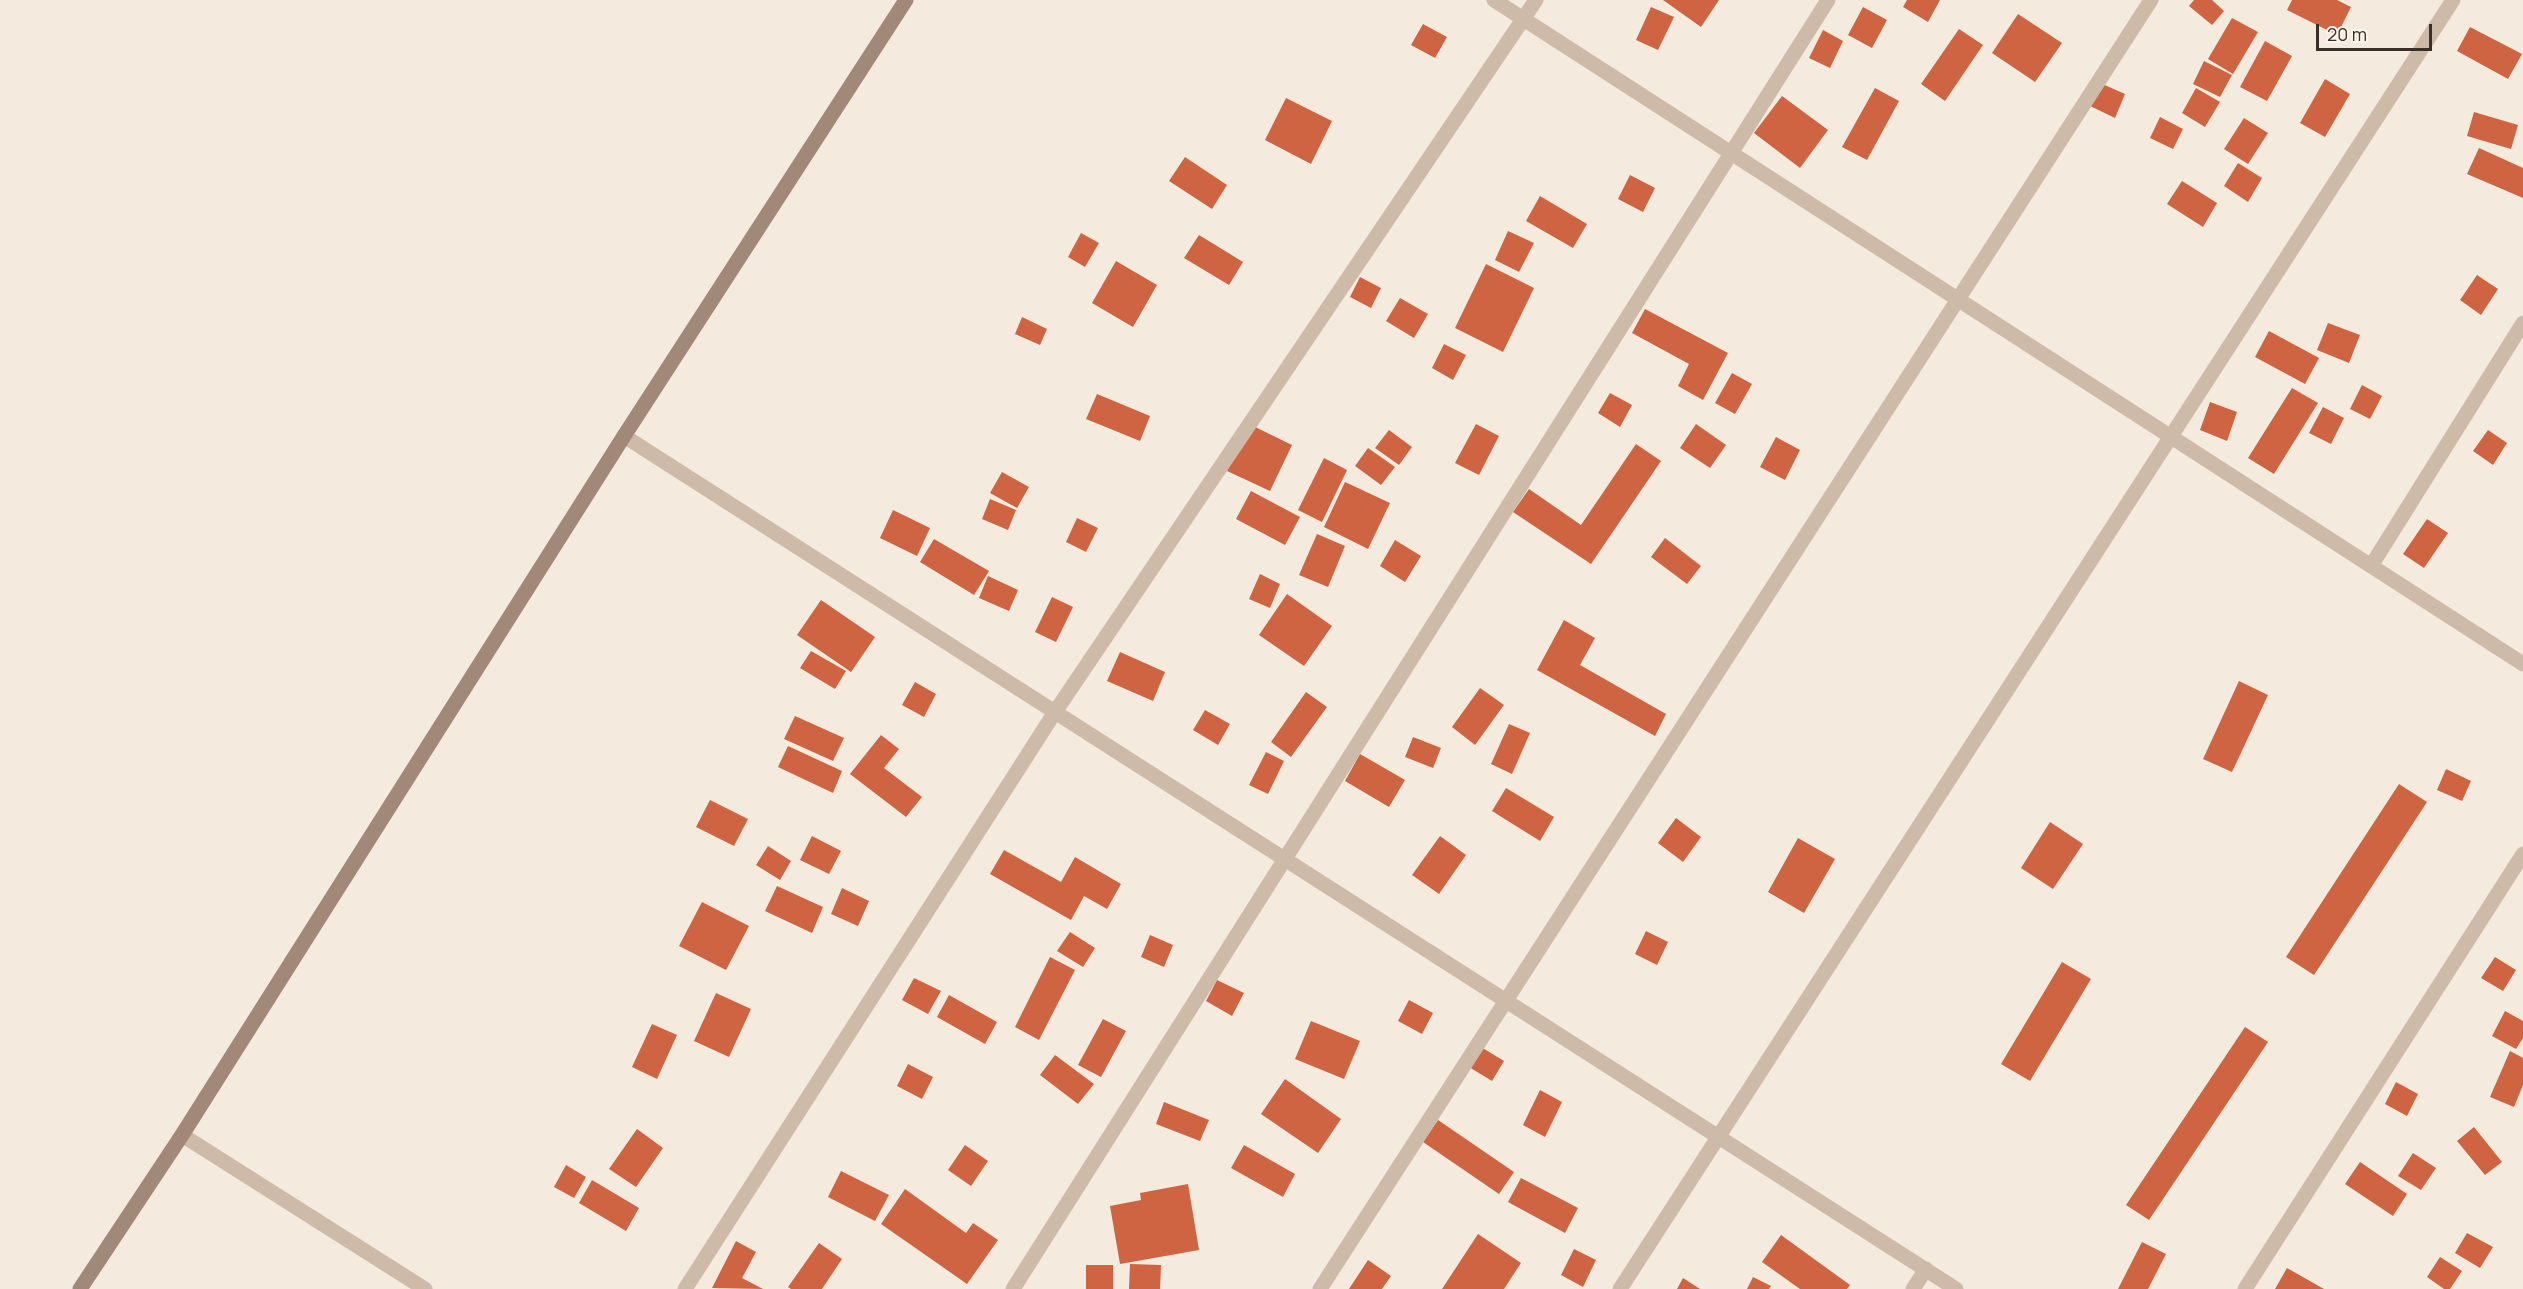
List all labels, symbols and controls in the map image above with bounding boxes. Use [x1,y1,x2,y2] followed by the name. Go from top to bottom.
[2319,12,2434,50] scale bar
[2327,22,2367,46] text: 20 m

